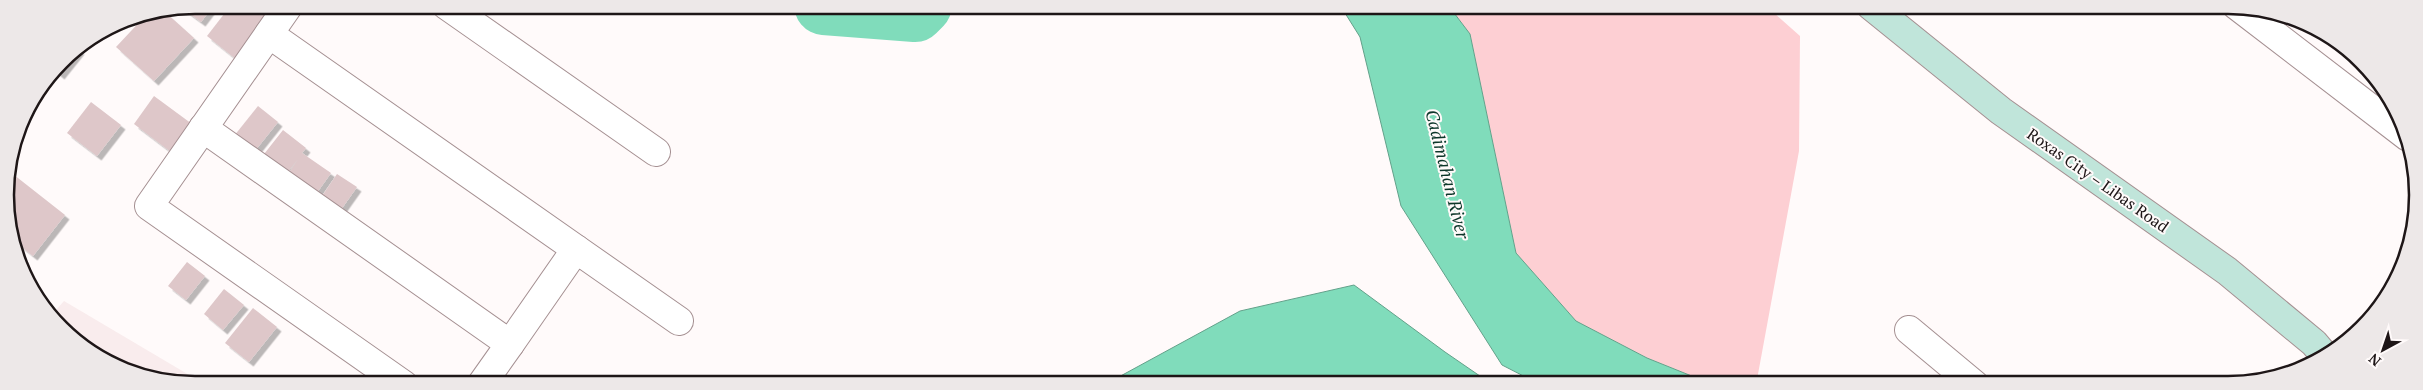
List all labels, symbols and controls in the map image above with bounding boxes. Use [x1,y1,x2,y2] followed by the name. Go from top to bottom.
[1420,107,1476,242] water label: Cadimahan River
[2023,123,2173,237] street label: Roxas City – Libas Road
[2358,325,2408,375] north arrow
[2364,349,2384,371] text: N

